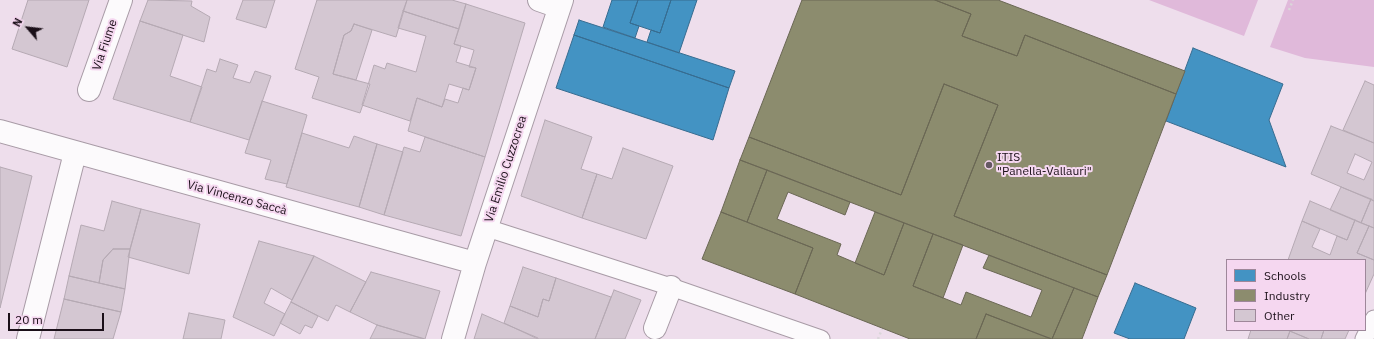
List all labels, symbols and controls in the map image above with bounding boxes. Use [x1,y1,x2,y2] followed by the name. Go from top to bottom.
[8,8,48,48] north arrow
[9,16,25,29] text: N
[90,18,120,72] street label: Via Fiume
[482,114,530,224] street label: Via Emilio Cuzzocrea
[997,151,1092,179] place label: ITIS "Panella-Vallauri"
[984,160,994,170] marker: ITIS "Panella-Vallauri"
[185,178,289,218] street label: Via Vincenzo Saccà
[1226,259,1366,331] legend
[1264,268,1306,283] text: Schools
[1264,288,1310,303] text: Industry
[10,305,106,331] scale bar
[1264,308,1295,323] text: Other
[15,312,43,327] text: 20 m

